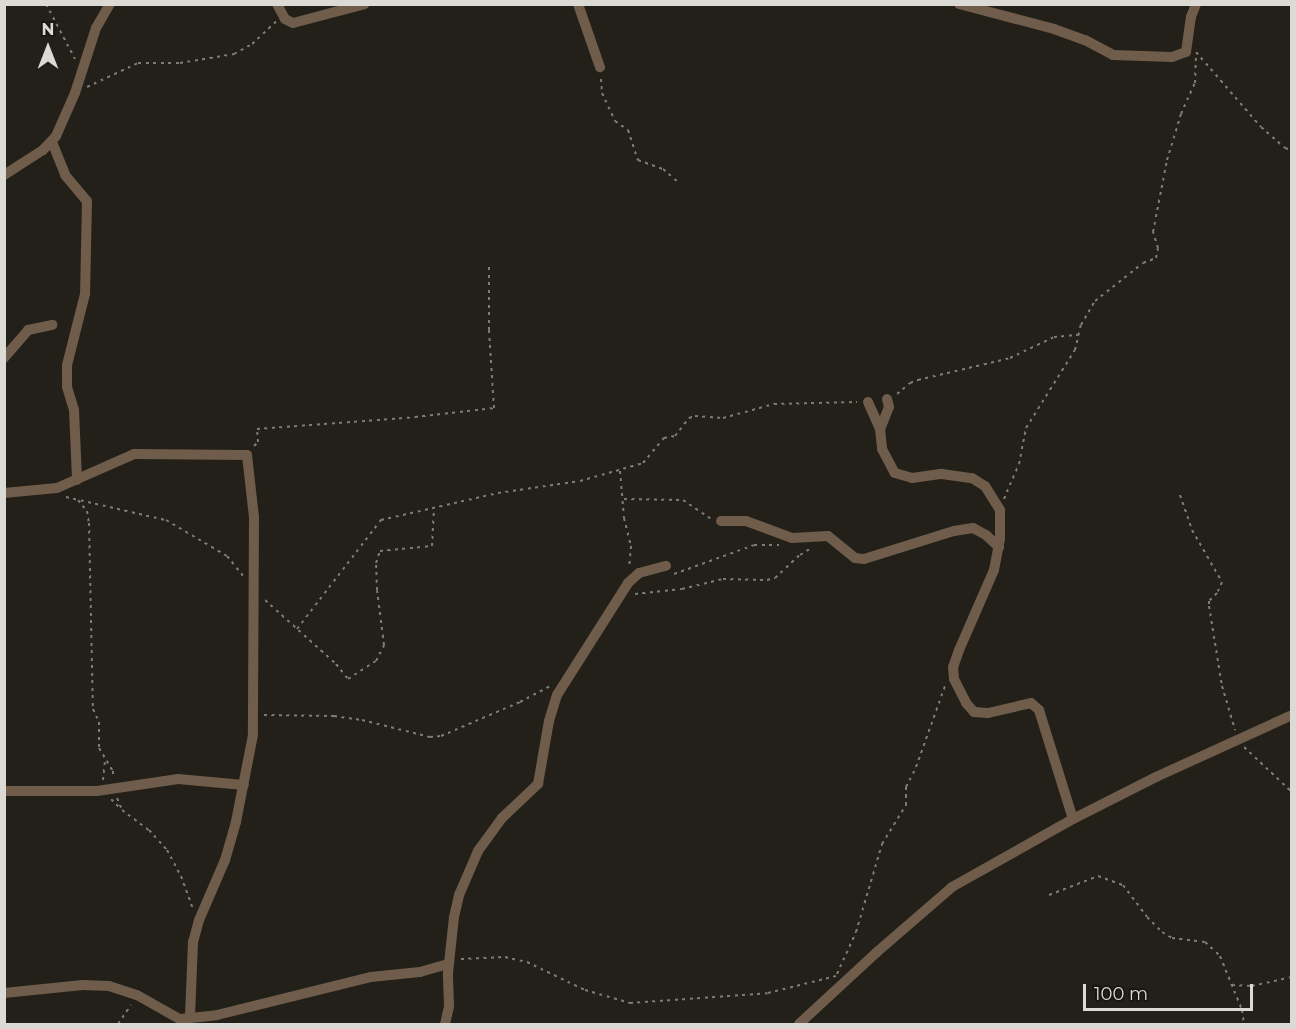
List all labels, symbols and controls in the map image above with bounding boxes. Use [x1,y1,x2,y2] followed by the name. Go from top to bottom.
[18,18,78,78] north arrow
[42,20,54,39] text: N
[1086,972,1256,1010] scale bar
[1094,983,1148,1005] text: 100 m

